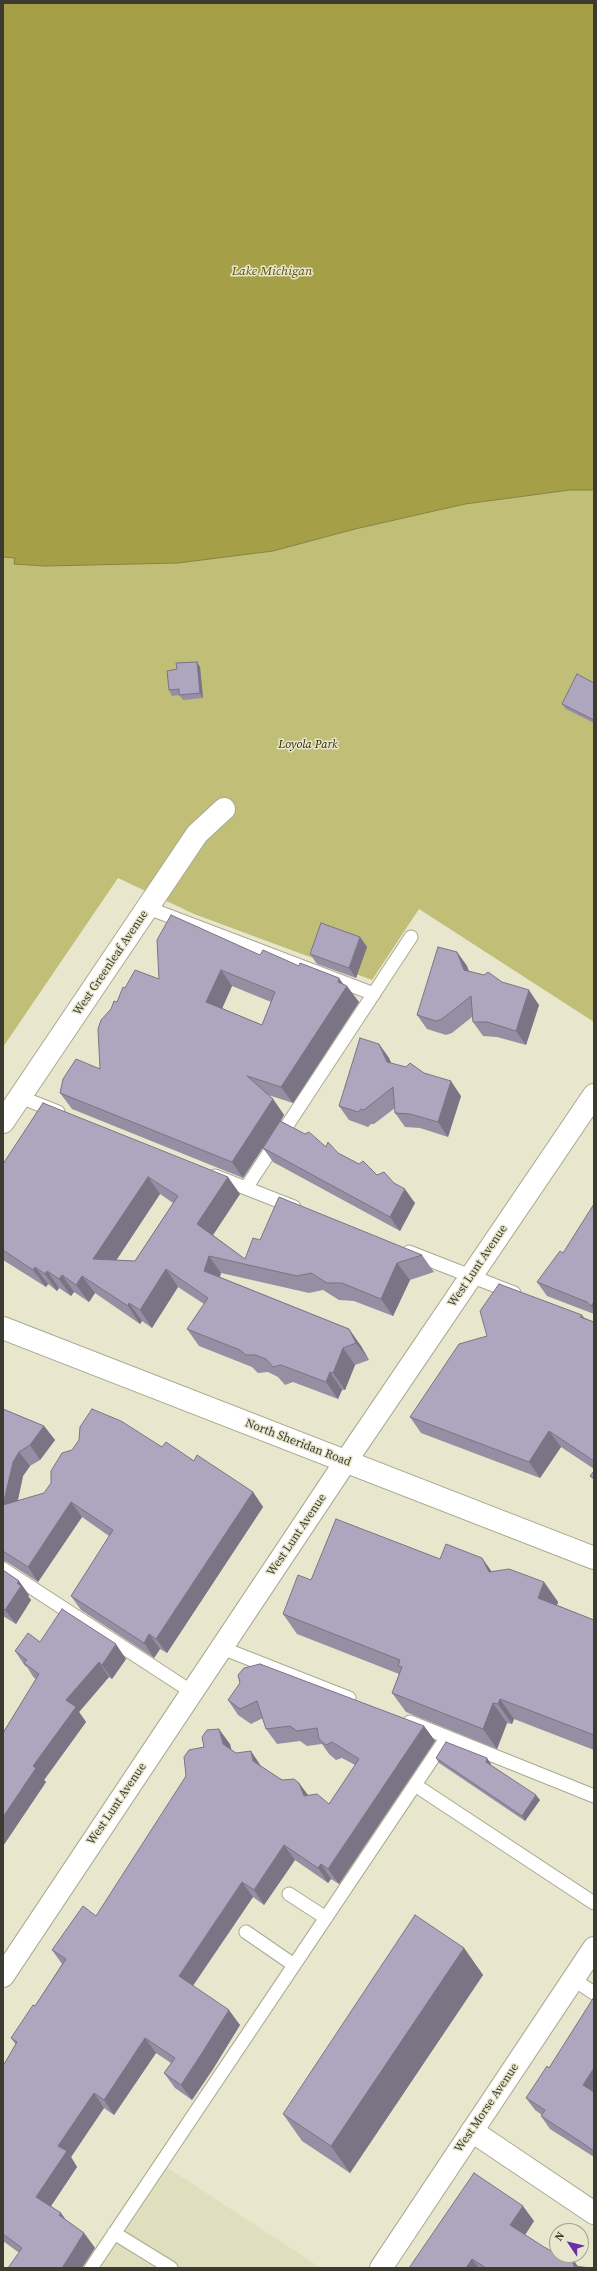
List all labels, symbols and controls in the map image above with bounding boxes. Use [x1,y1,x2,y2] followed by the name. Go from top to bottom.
[232,264,312,280] water label: Lake Michigan
[278,738,338,752] park label: Loyola Park
[71,908,151,1018] street label: West Greenleaf Avenue
[445,1222,511,1310] street label: West Lunt Avenue
[243,1416,353,1470] street label: North Sheridan Road
[264,1491,330,1579] street label: West Lunt Avenue
[84,1760,150,1848] street label: West Lunt Avenue
[452,2061,522,2155] street label: West Morse Avenue
[549,2223,589,2263] north arrow
[551,2229,568,2244] text: N

